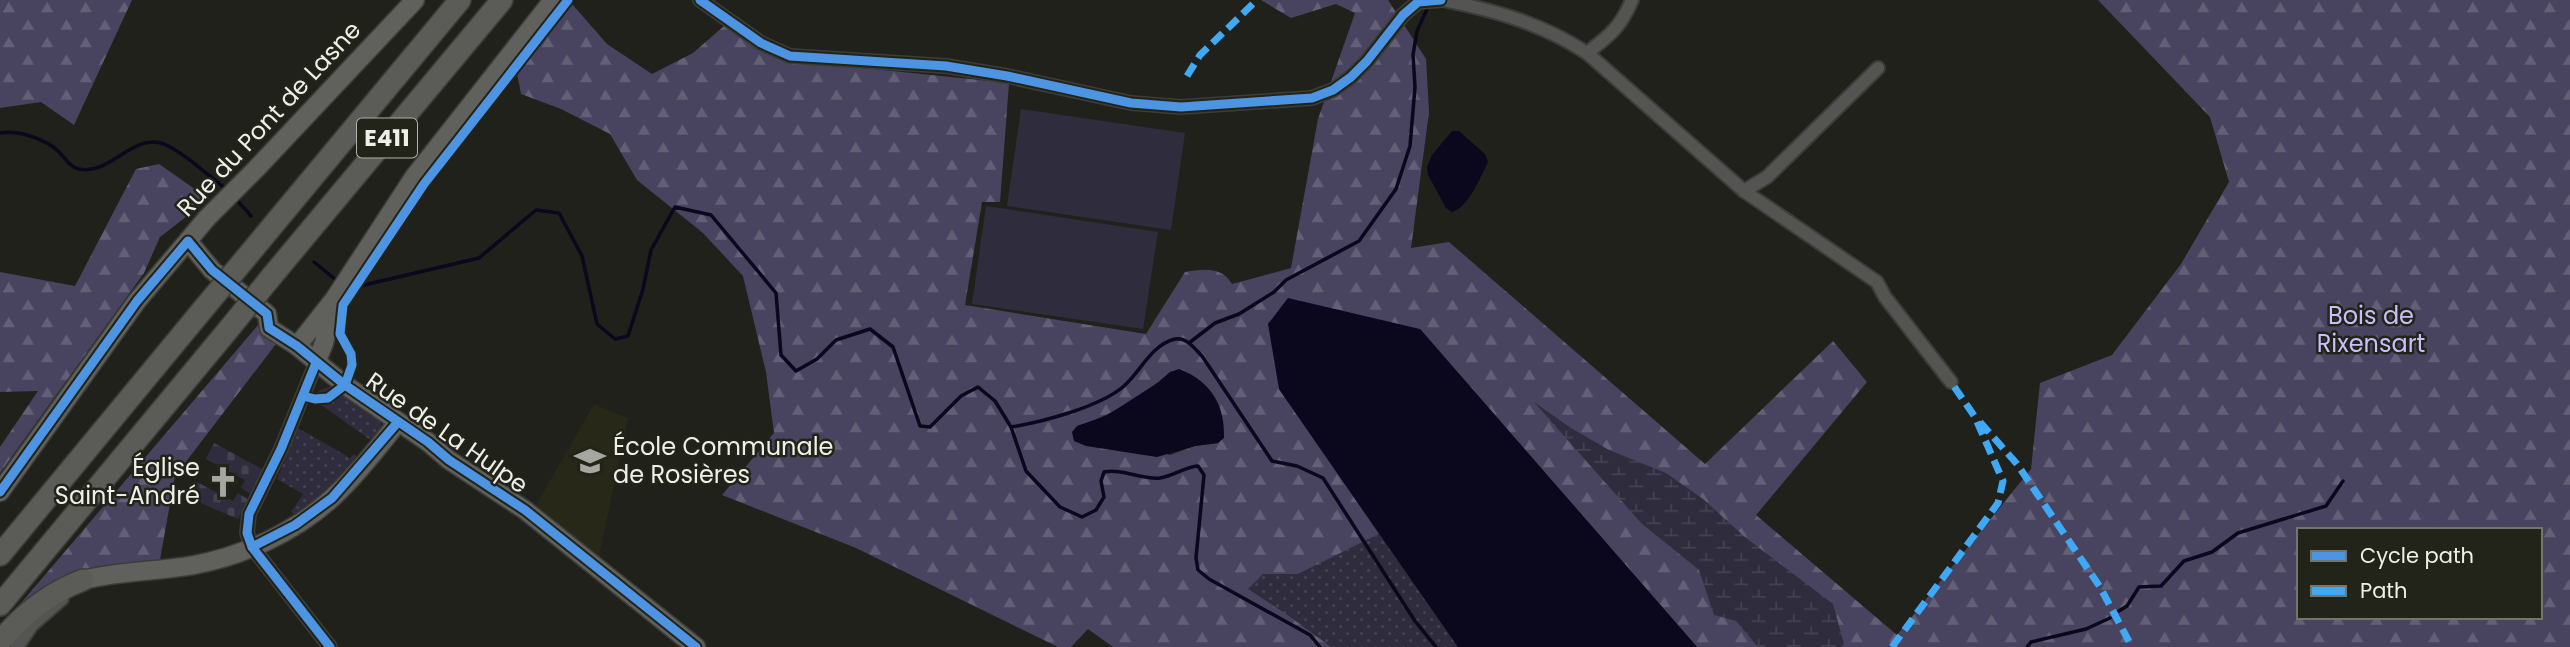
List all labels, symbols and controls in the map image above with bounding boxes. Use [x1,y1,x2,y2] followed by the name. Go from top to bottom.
[169,14,368,223] street label: Rue du Pont de Lasne
[357,119,417,158] road number: E411
[2317,299,2425,360] park label: Bois de Rixensart
[360,364,535,501] street label: Rue de La Hulpe
[613,430,834,491] place label: École Communale de Rosières
[573,444,607,478] school or university icon: École Communale de Rosières
[55,451,200,512] place label: Église Saint-André
[206,465,240,499] church icon: Église Saint-André
[2297,528,2542,619] legend
[2360,541,2474,570] text: Cycle path
[2360,576,2407,605] text: Path

